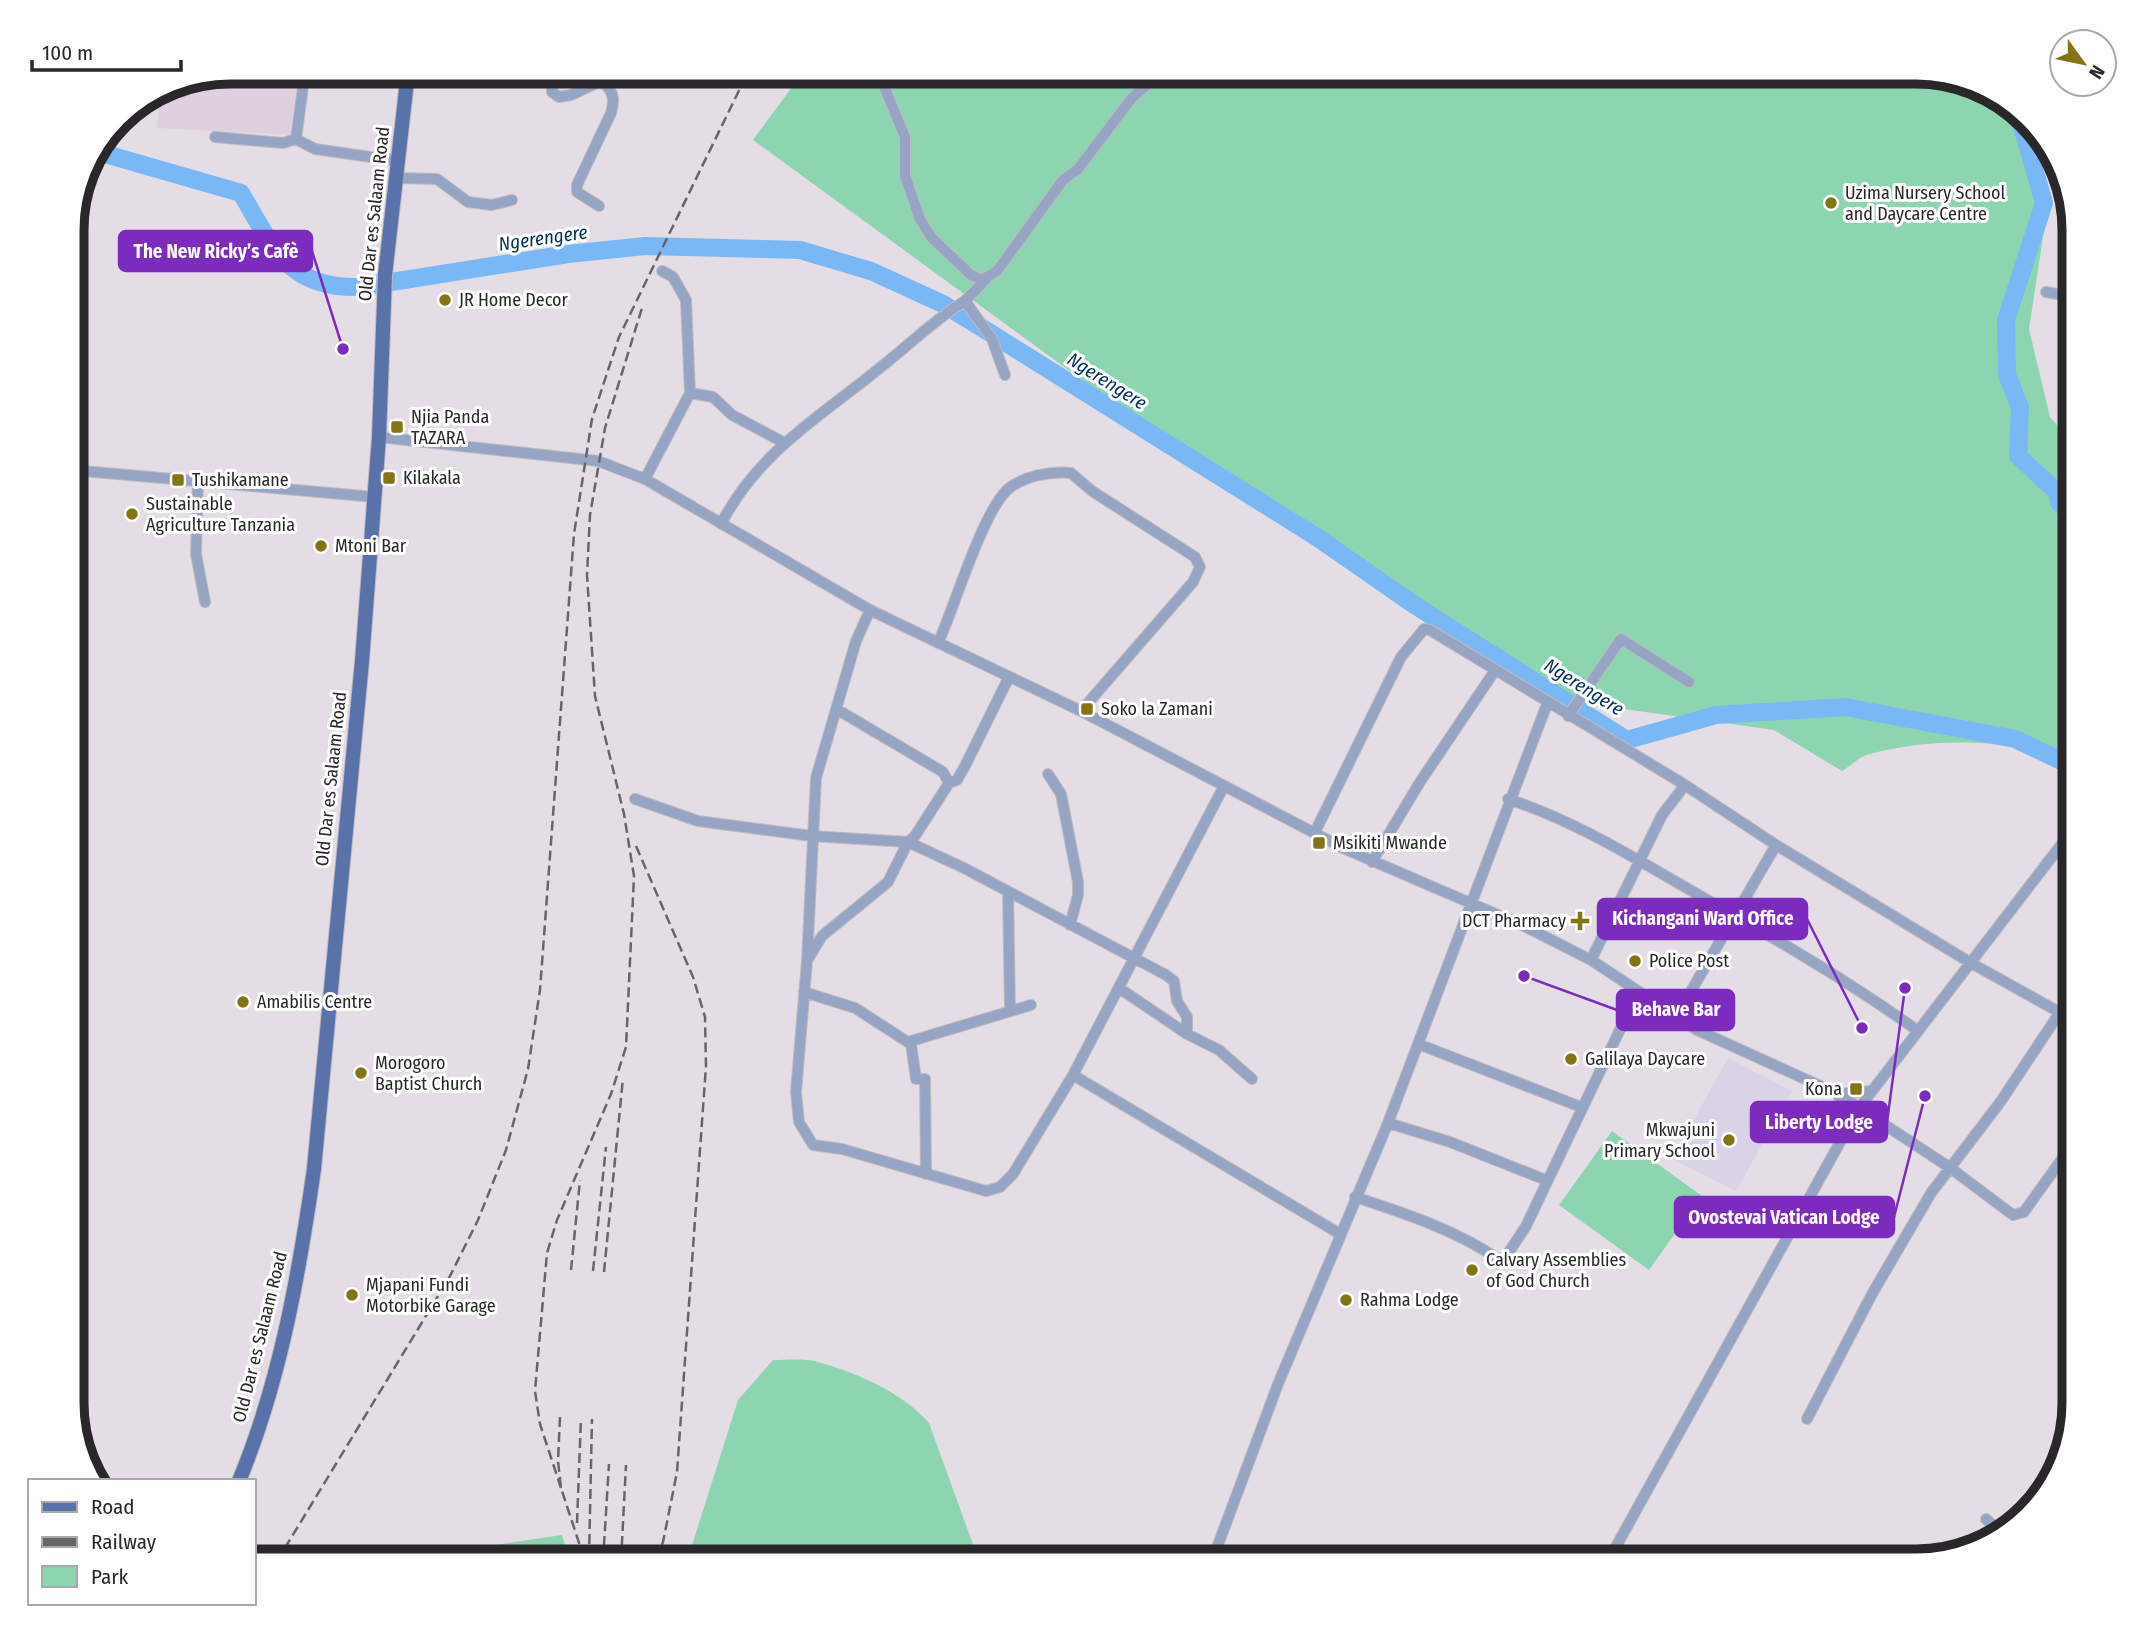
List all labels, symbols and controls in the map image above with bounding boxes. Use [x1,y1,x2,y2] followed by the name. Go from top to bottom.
[32,28,180,72] scale bar
[2048,28,2118,98] north arrow
[42,40,93,66] text: 100 m
[2084,61,2110,83] text: N
[354,126,394,302] street label: Old Dar es Salaam Road
[1845,182,2006,225] place label: Uzima Nursery School and Daycare Centre
[1823,195,1839,211] marker: Uzima Nursery School and Daycare Centre
[497,220,589,256] water label: Ngerengere
[119,231,312,271] callout: The New Ricky’s Cafè
[134,240,299,263] text: The New Ricky’s Cafè
[459,289,568,311] place label: JR Home Decor
[437,292,453,308] marker: JR Home Decor
[1063,348,1151,414] water label: Ngerengere
[411,406,489,449] place label: Njia Panda TAZARA
[389,419,405,435] marker: Njia Panda TAZARA
[403,467,461,489] place label: Kilakala
[192,469,289,491] place label: Tushikamane
[381,470,397,486] marker: Kilakala
[170,472,186,488] marker: Tushikamane
[146,493,295,536] place label: Sustainable Agriculture Tanzania
[124,506,140,522] marker: Sustainable Agriculture Tanzania
[335,535,407,557] place label: Mtoni Bar
[313,538,329,554] marker: Mtoni Bar
[1540,654,1628,720] water label: Ngerengere
[311,691,351,867] street label: Old Dar es Salaam Road
[1101,698,1213,720] place label: Soko la Zamani
[1079,701,1095,717] marker: Soko la Zamani
[1333,832,1447,854] place label: Msikiti Mwande
[1311,835,1327,851] marker: Msikiti Mwande
[1598,899,1807,939] callout: Kichangani Ward Office
[1612,907,1794,930] text: Kichangani Ward Office
[1462,910,1566,932] place label: DCT Pharmacy
[1572,913,1588,929] marker: DCT Pharmacy
[1649,950,1729,972] place label: Police Post
[1627,953,1643,969] marker: Police Post
[1617,990,1734,1030] callout: Behave Bar
[257,991,372,1013] place label: Amabilis Centre
[235,994,251,1010] marker: Amabilis Centre
[1632,998,1721,1021] text: Behave Bar
[1585,1048,1705,1070] place label: Galilaya Daycare
[1563,1051,1579,1067] marker: Galilaya Daycare
[375,1052,482,1095] place label: Morogoro Baptist Church
[353,1065,369,1081] marker: Morogoro Baptist Church
[1805,1078,1842,1100] place label: Kona
[1848,1081,1864,1097] marker: Kona
[1751,1102,1887,1142] callout: Liberty Lodge
[1765,1111,1873,1134] text: Liberty Lodge
[1604,1119,1715,1162] place label: Mkwajuni Primary School
[1721,1132,1737,1148] marker: Mkwajuni Primary School
[1675,1197,1894,1237] callout: Ovostevai Vatican Lodge
[1688,1206,1880,1229] text: Ovostevai Vatican Lodge
[228,1249,292,1425] street label: Old Dar es Salaam Road
[1486,1249,1626,1292] place label: Calvary Assemblies of God Church
[1464,1262,1480,1278] marker: Calvary Assemblies of God Church
[366,1274,496,1317] place label: Mjapani Fundi Motorbike Garage
[344,1287,360,1303] marker: Mjapani Fundi Motorbike Garage
[1360,1289,1459,1311] place label: Rahma Lodge
[1338,1292,1354,1308] marker: Rahma Lodge
[28,1479,256,1605] legend
[91,1494,135,1520] text: Road
[91,1529,157,1555] text: Railway
[91,1564,129,1590] text: Park

